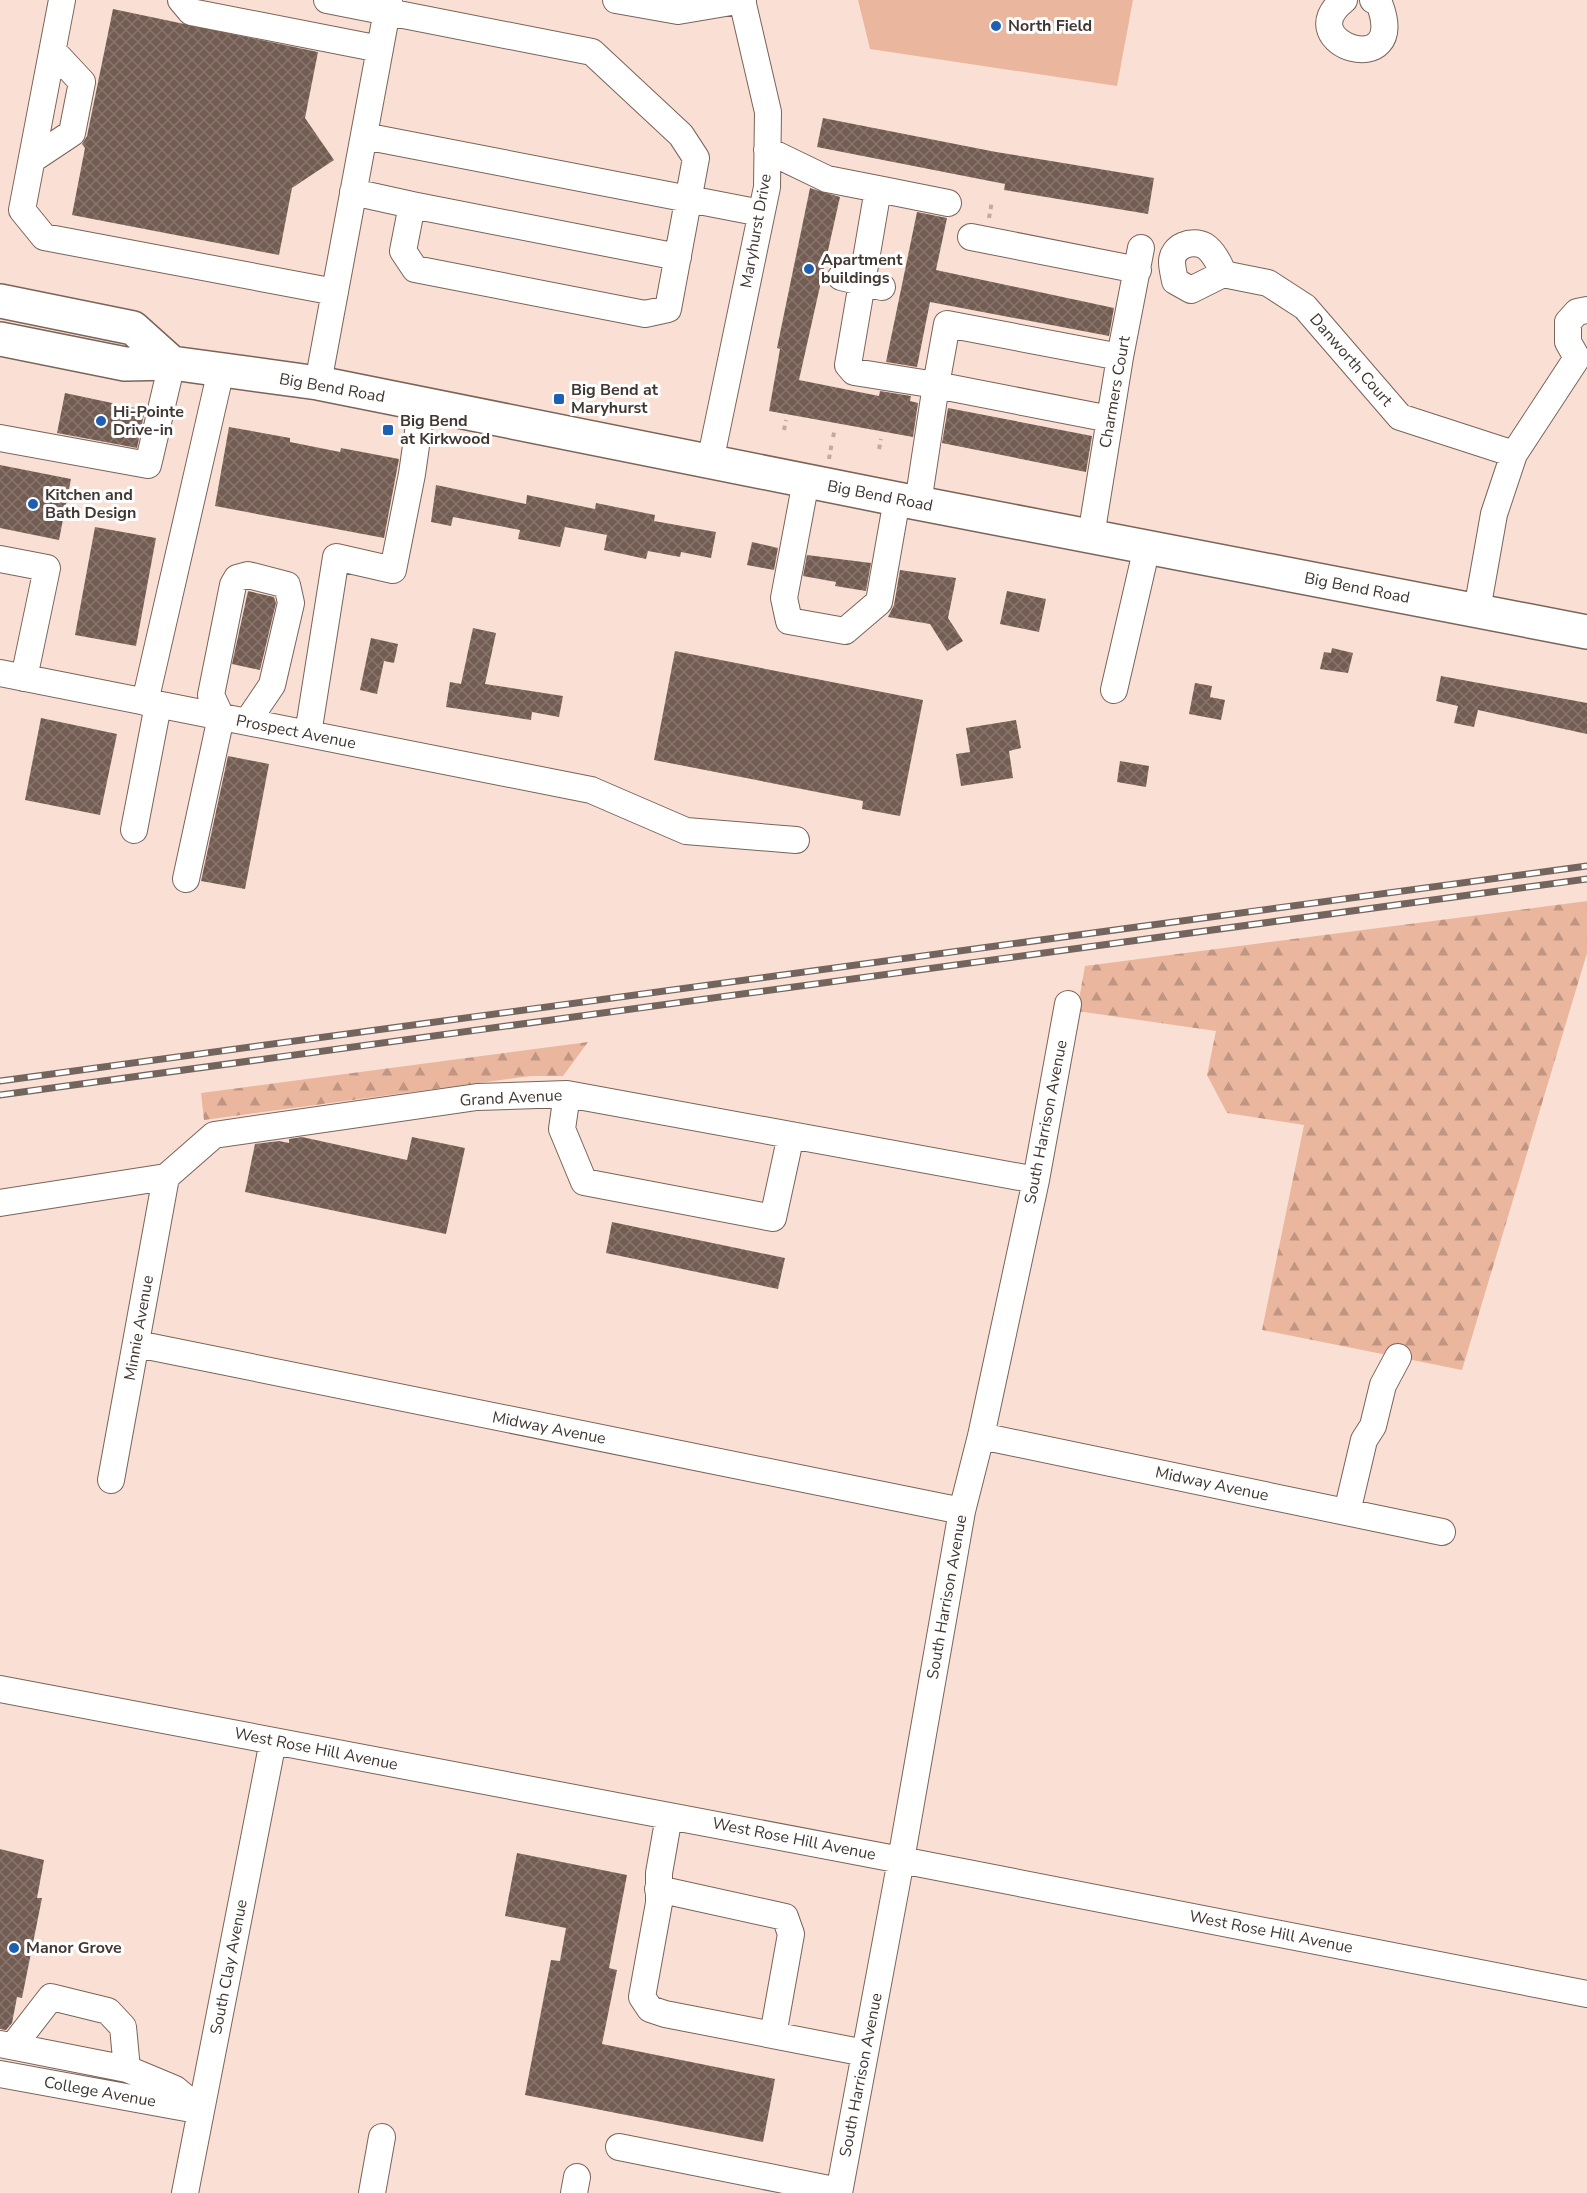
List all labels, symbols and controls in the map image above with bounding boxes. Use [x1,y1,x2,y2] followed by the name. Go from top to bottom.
[1008,15,1092,37] place label: North Field
[989,19,1003,33] marker: North Field
[735,172,777,290] street label: Maryhurst Drive
[821,249,903,289] place label: Apartment buildings
[802,262,816,276] marker: Apartment buildings
[1305,309,1398,411] street label: Danworth Court
[1094,334,1136,450] street label: Charmers Court
[277,368,387,408] street label: Big Bend Road
[571,379,659,419] place label: Big Bend at Maryhurst
[552,392,566,406] marker: Big Bend at Maryhurst
[113,401,184,441] place label: Hi-Pointe Drive-in
[400,410,490,450] place label: Big Bend at Kirkwood
[94,414,108,428] marker: Hi-Pointe Drive-in
[381,423,395,437] marker: Big Bend at Kirkwood
[825,475,935,517] street label: Big Bend Road
[45,484,136,524] place label: Kitchen and Bath Design
[26,497,40,511] marker: Kitchen and Bath Design
[1302,567,1412,609] street label: Big Bend Road
[234,710,358,754] street label: Prospect Avenue
[1019,1038,1073,1206] street label: South Harrison Avenue
[459,1084,563,1112] street label: Grand Avenue
[119,1274,159,1382] street label: Minnie Avenue
[490,1406,608,1450] street label: Midway Avenue
[1153,1461,1271,1507] street label: Midway Avenue
[922,1513,972,1681] street label: South Harrison Avenue
[232,1722,400,1776] street label: West Rose Hill Avenue
[710,1812,878,1866] street label: West Rose Hill Avenue
[205,1898,253,2036] street label: South Clay Avenue
[1187,1905,1355,1959] street label: West Rose Hill Avenue
[26,1937,122,1959] place label: Manor Grove
[7,1941,21,1955] marker: Manor Grove
[834,1991,888,2159] street label: South Harrison Avenue
[42,2071,158,2113] street label: College Avenue

